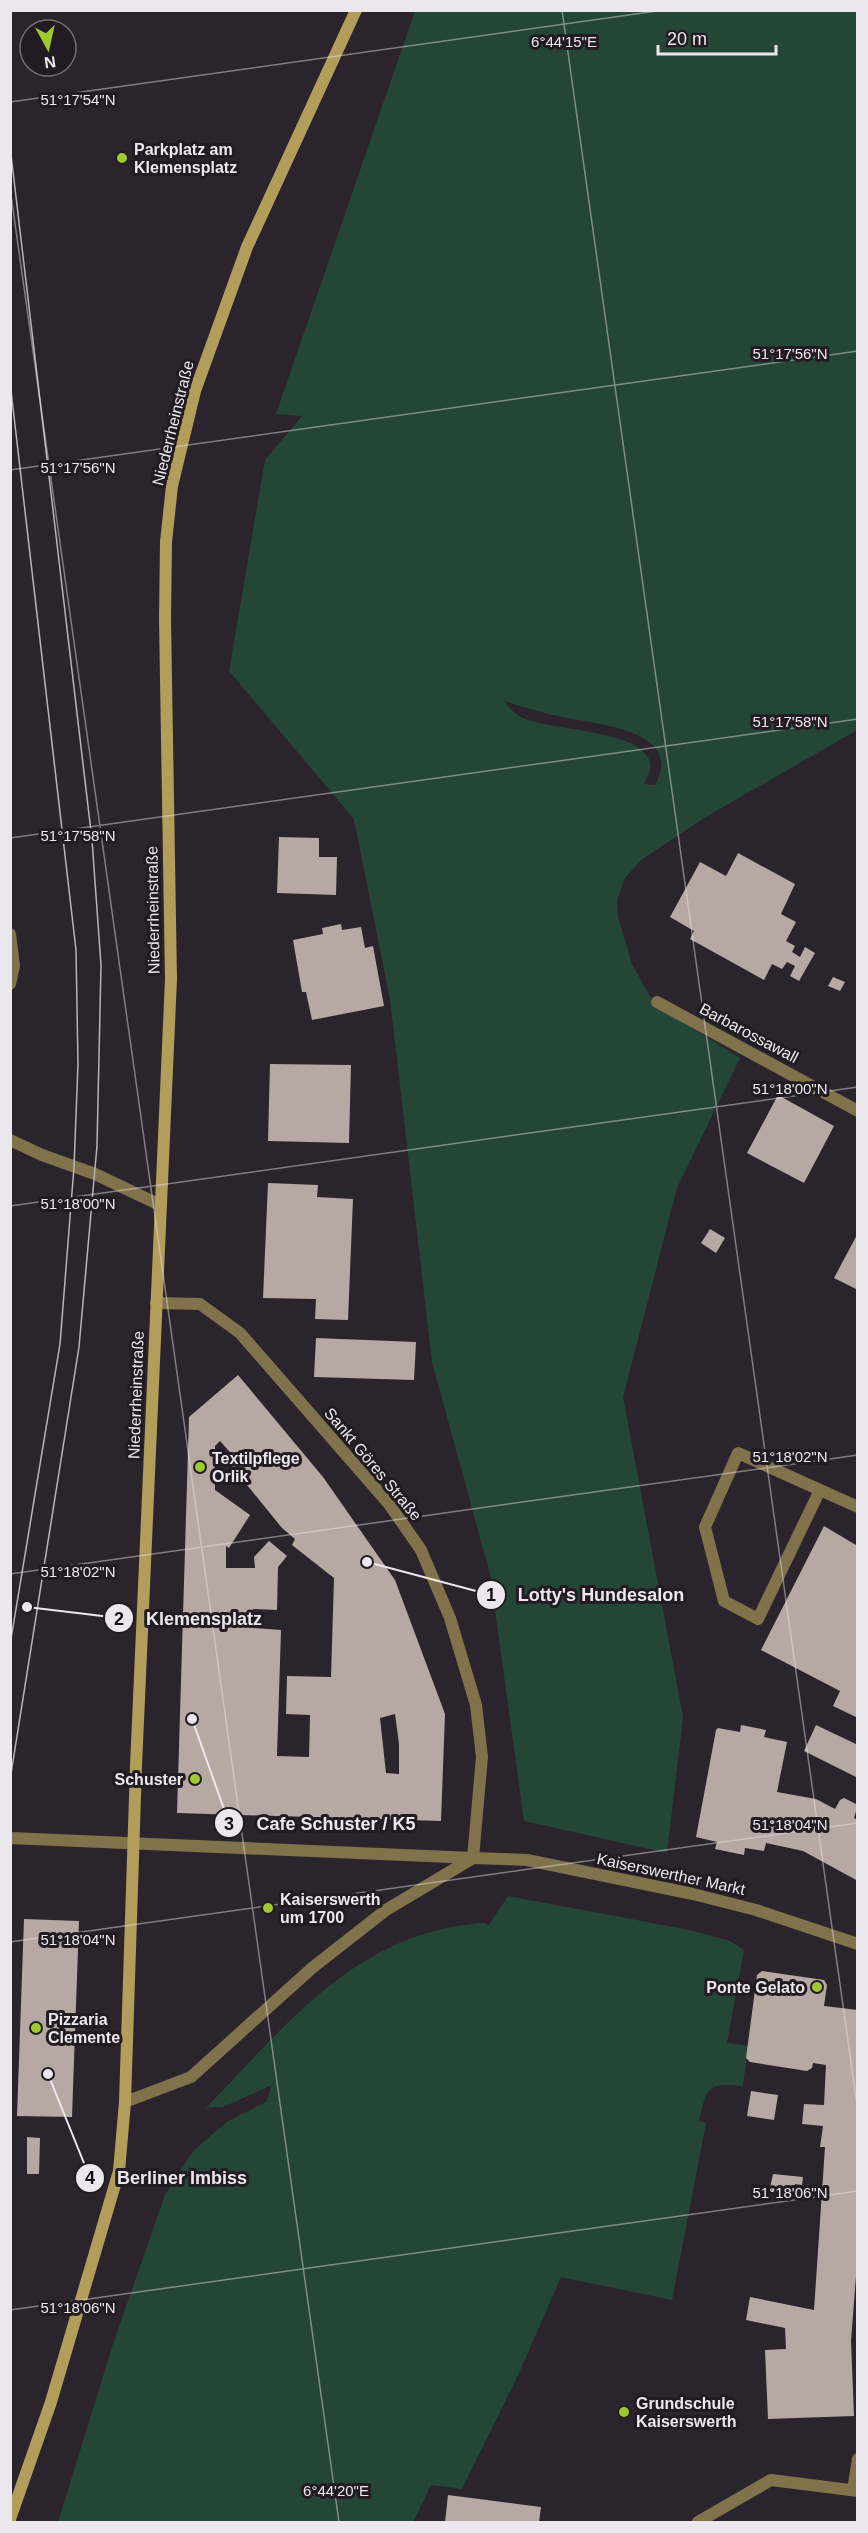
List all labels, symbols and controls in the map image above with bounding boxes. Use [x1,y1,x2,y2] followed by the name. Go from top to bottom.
[18,18,78,78] north arrow
[658,18,776,56] scale bar
[667,29,707,49] text: 20 m
[531,33,597,50] text: 6°44'15"E
[43,53,57,72] text: N
[40,91,116,108] text: 51°17'54"N
[134,141,237,176] place label: Parkplatz am Klemensplatz
[115,151,129,165] marker: Parkplatz am Klemensplatz
[752,345,828,362] text: 51°17'56"N
[149,359,197,487] street label: Niederrheinstraße
[40,459,116,476] text: 51°17'56"N
[752,713,828,730] text: 51°17'58"N
[40,827,116,844] text: 51°17'58"N
[143,846,163,974] street label: Niederrheinstraße
[697,1000,801,1066] street label: Barbarossawall
[752,1080,828,1097] text: 51°18'00"N
[40,1195,116,1212] text: 51°18'00"N
[125,1331,147,1459] street label: Niederrheinstraße
[321,1404,425,1524] street label: Sankt Göres Straße
[752,1448,828,1465] text: 51°18'02"N
[212,1450,300,1485] place label: Textilpflege Orlik
[193,1460,207,1474] marker: Textilpflege Orlik
[40,1563,116,1580] text: 51°18'02"N
[476,1577,696,1613] callout: Lotty's Hundesalon
[486,1585,496,1605] text: 1
[518,1585,684,1605] text: Lotty's Hundesalon
[104,1600,274,1636] callout: Klemensplatz
[114,1609,124,1629] text: 2
[146,1609,262,1629] text: Klemensplatz
[115,1771,183,1788] place label: Schuster
[188,1772,202,1786] marker: Schuster
[214,1805,427,1841] callout: Cafe Schuster / K5
[224,1814,234,1834] text: 3
[256,1814,416,1834] text: Cafe Schuster / K5
[752,1816,828,1833] text: 51°18'04"N
[595,1850,747,1898] street label: Kaiserswerther Markt
[280,1891,381,1926] place label: Kaiserswerth um 1700
[261,1901,275,1915] marker: Kaiserswerth um 1700
[40,1931,116,1948] text: 51°18'04"N
[706,1979,805,1996] place label: Ponte Gelato
[810,1980,824,1994] marker: Ponte Gelato
[48,2011,120,2046] place label: Pizzaria Clemente
[29,2021,43,2035] marker: Pizzaria Clemente
[75,2160,259,2196] callout: Berliner Imbiss
[85,2168,95,2188] text: 4
[117,2168,247,2188] text: Berliner Imbiss
[752,2184,828,2201] text: 51°18'06"N
[40,2299,116,2316] text: 51°18'06"N
[636,2395,737,2430] place label: Grundschule Kaiserswerth
[617,2405,631,2419] marker: Grundschule Kaiserswerth
[303,2482,369,2499] text: 6°44'20"E

